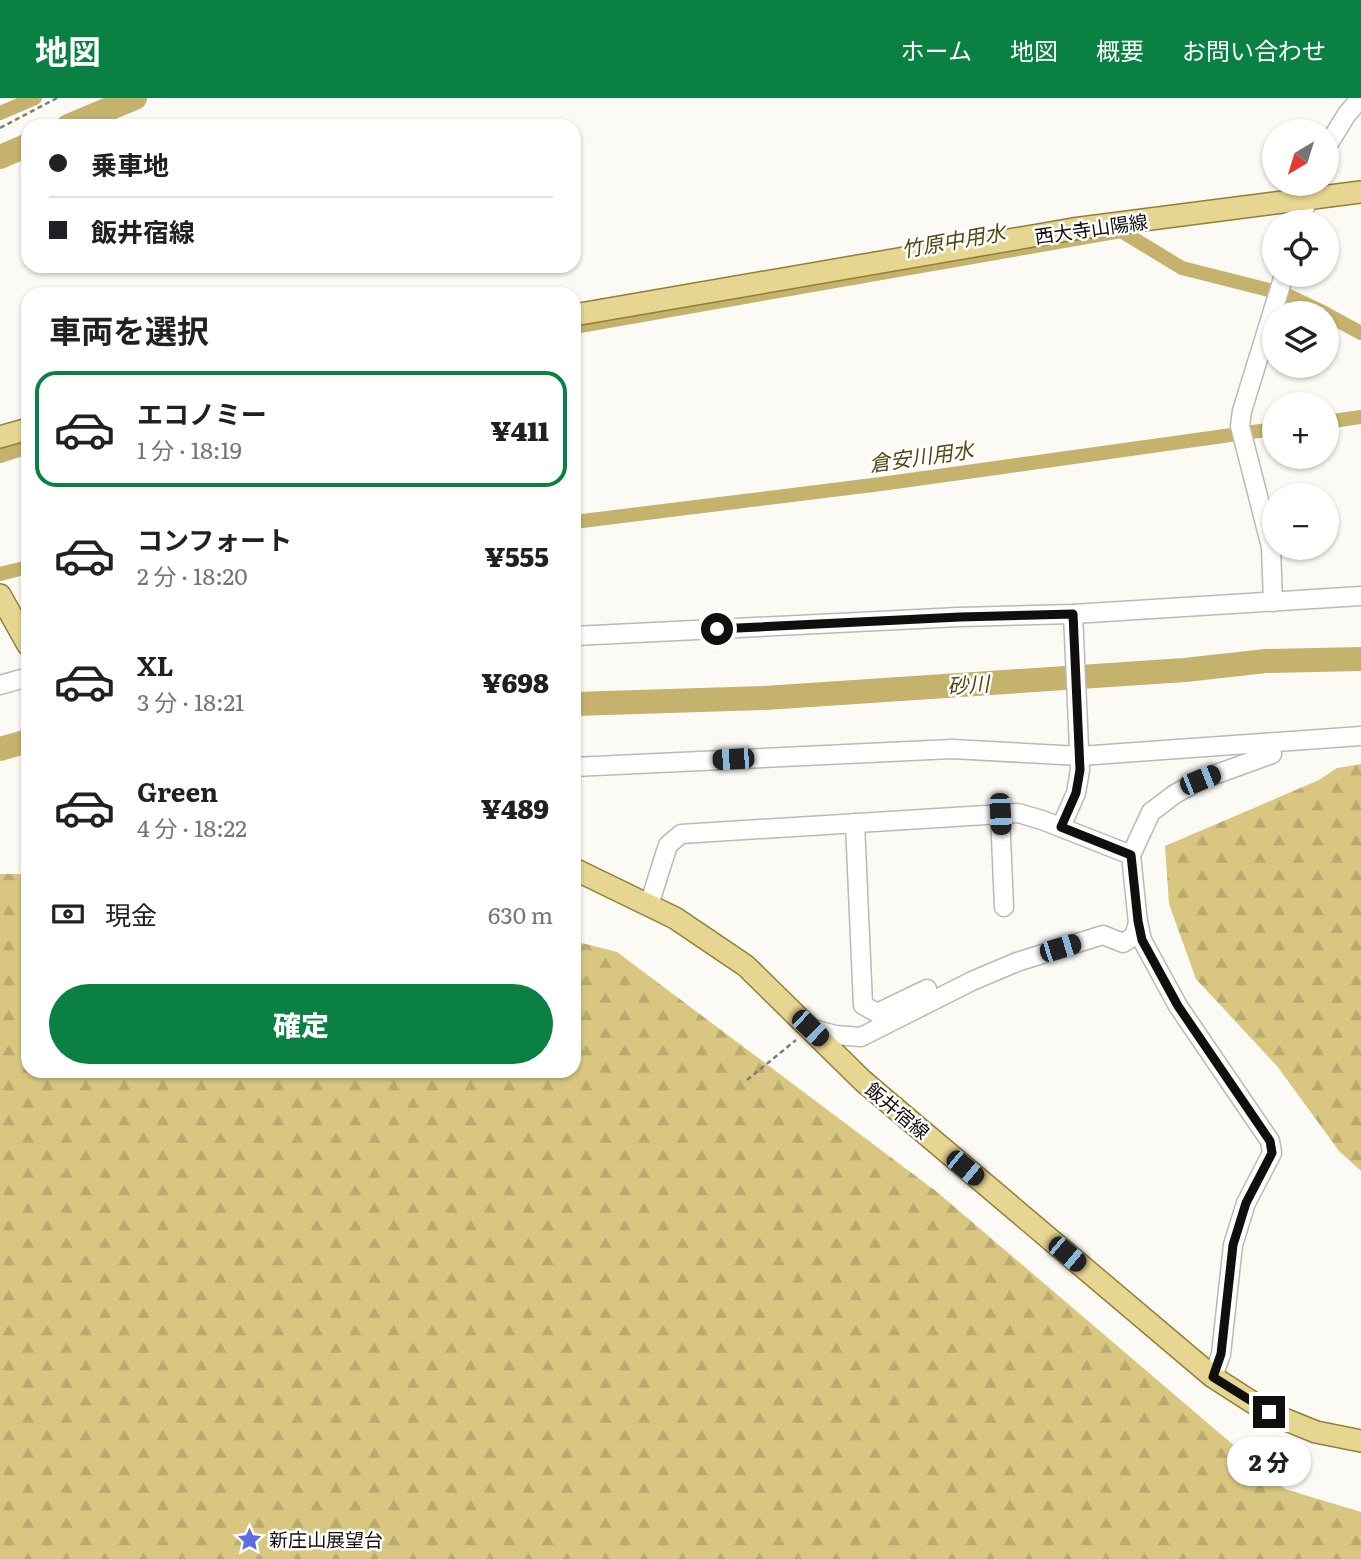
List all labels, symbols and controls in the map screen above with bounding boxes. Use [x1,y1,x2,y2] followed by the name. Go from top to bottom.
[35,25,101,74] text: 地図
[901,32,972,67] text: ホーム
[1010,32,1058,67] text: 地図
[1096,32,1144,67] text: 概要
[1182,32,1326,67] text: お問い合わせ
[1262,119,1339,196] north arrow
[1262,119,1339,560] map controls
[91,144,169,183] text: 乗車地
[1033,206,1149,250] street label: 西大寺山陽線
[1262,210,1339,287] button: locate
[91,211,195,250] text: 飯井宿線
[899,214,1009,263] water label: 竹原中用水
[1262,301,1339,378] button: layers
[49,305,209,353] text: 車両を選択
[1262,392,1339,469] button: +
[137,393,267,432] text: エコノミー
[53,398,116,461] icon: car
[491,410,549,449] text: ¥411
[137,432,242,466] text: 1 分 · 18:19
[867,432,977,478] water label: 倉安川用水
[1262,483,1339,560] button: −
[137,519,292,558] text: コンフォート
[53,524,116,587] icon: car
[485,536,549,575] text: ¥555
[137,558,248,592] text: 2 分 · 18:20
[701,613,733,645] route start
[137,645,174,684] text: XL
[53,650,116,713] icon: car
[481,662,549,701] text: ¥698
[946,666,992,700] water label: 砂川
[137,684,244,718] text: 3 分 · 18:21
[712,747,755,771] car
[1177,762,1224,798] car
[137,771,218,810] text: Green
[53,776,116,839] icon: car
[481,788,549,827] text: ¥489
[989,792,1012,836] car
[137,810,247,844] text: 4 分 · 18:22
[105,894,157,933] text: 現金
[49,895,87,933] icon: cash
[488,897,553,931] text: 630 m
[1037,932,1084,964] car
[49,984,553,1064] button: 確定
[788,1006,833,1050] car
[860,1075,936,1145] street label: 飯井宿線
[943,1146,988,1190] car
[1045,1232,1090,1276] car
[1253,1396,1285,1428] route end
[1227,1436,1311,1486] callout: 2 分
[1249,1444,1289,1478] text: 2 分
[235,1525,263,1553] place icon: 新庄山展望台
[269,1525,383,1553] place label: 新庄山展望台

